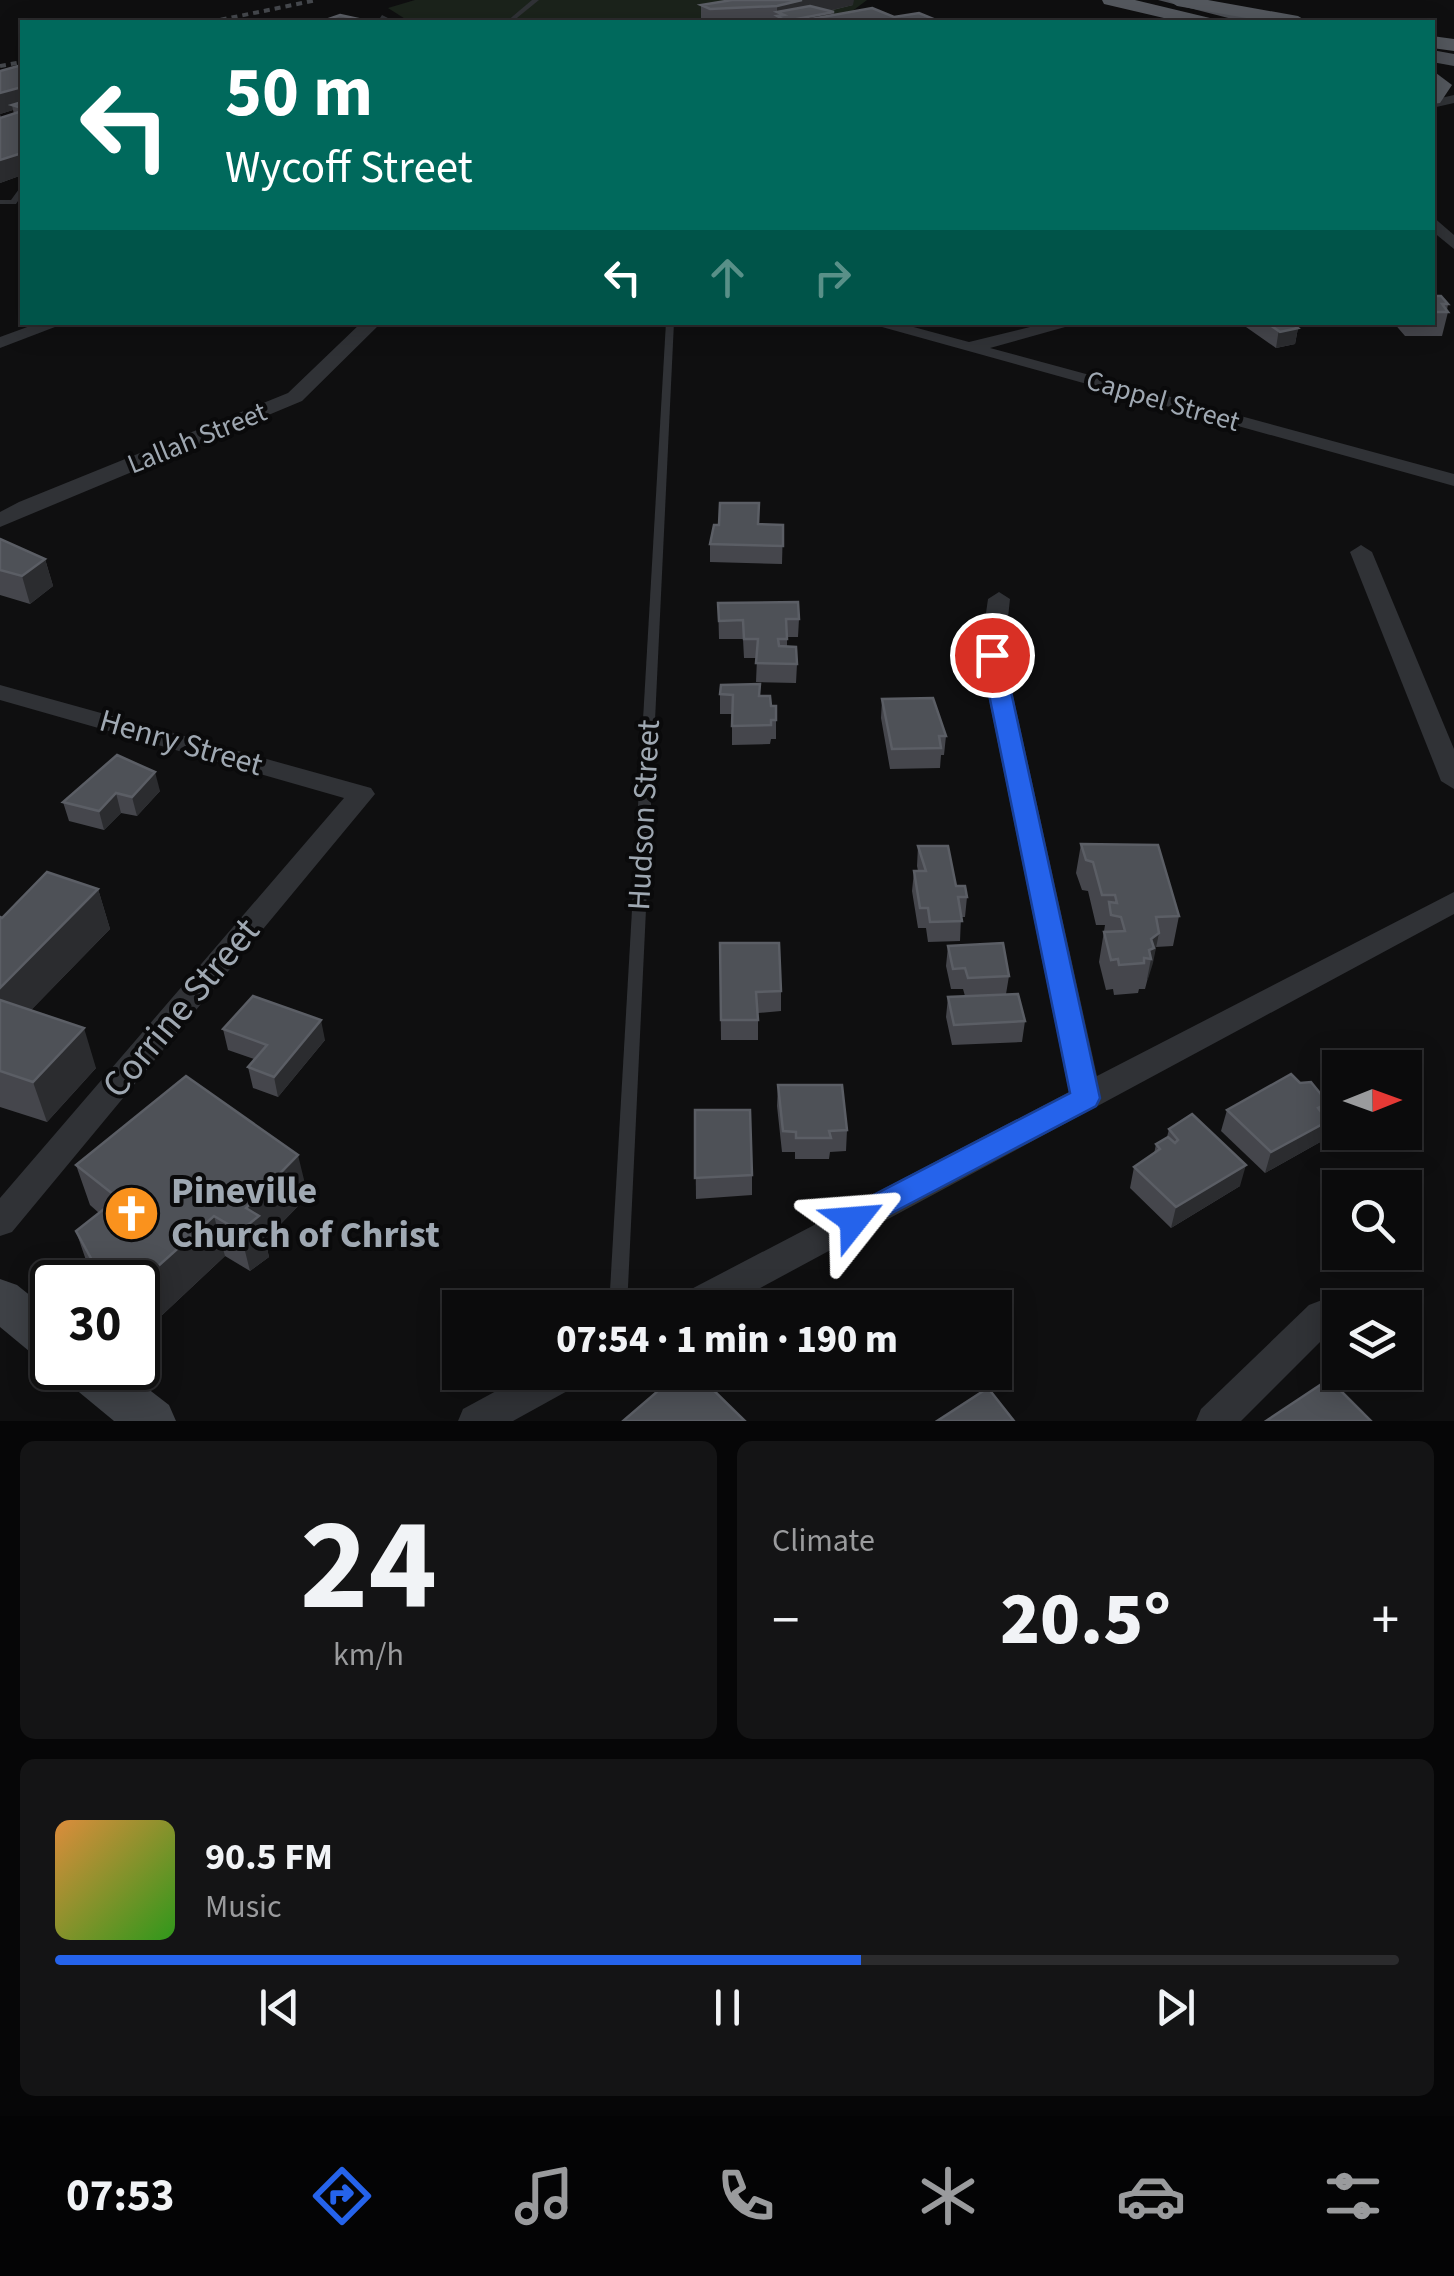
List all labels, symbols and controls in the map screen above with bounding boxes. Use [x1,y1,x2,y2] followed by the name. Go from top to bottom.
[225,43,373,143] text: 50 m
[60,60,190,190] icon: left
[225,136,473,200] text: Wycoff Street
[595,250,650,305] icon: left
[700,250,755,305] icon: ahead
[805,250,860,305] icon: right
[1082,360,1245,442] street label: Cappel Street
[121,392,273,484] street label: Lallah Street
[950,613,1035,698] pin
[965,628,1020,683] icon: arrive
[94,698,268,788] street label: Henry Street
[616,718,672,912] street label: Hudson Street
[89,906,273,1110] street label: Corrine Street
[1322,1050,1422,1150] north arrow
[1322,1050,1422,1390] map controls
[171,1164,440,1262] place label: Pineville Church of Christ
[802,1168,906,1272] position arrow
[1322,1170,1422,1270] button: search
[102,1183,162,1243] church icon: Pineville Church of Christ
[30,1260,160,1390] speed limit sign: 30
[1322,1290,1422,1390] button: layers
[556,1313,898,1367] text: 07:54 · 1 min · 190 m
[300,1474,437,1659] text: 24
[772,1518,875,1564] text: Climate
[1000,1566,1171,1673] text: 20.5°
[772,1582,799,1660] text: −
[1372,1582,1399,1660] text: +
[333,1632,404,1678] text: km/h
[205,1830,333,1884] text: 90.5 FM
[205,1884,282,1930] text: Music
[252,1980,307,2035] icon: previous
[700,1980,755,2035] icon: pause
[1148,1980,1203,2035] icon: next
[307,2161,377,2231] icon: directions
[509,2161,579,2231] icon: music
[711,2161,781,2231] icon: phone
[913,2161,983,2231] icon: climate
[1116,2161,1186,2231] icon: car
[1318,2161,1388,2231] icon: filters
[66,2164,175,2228] text: 07:53

